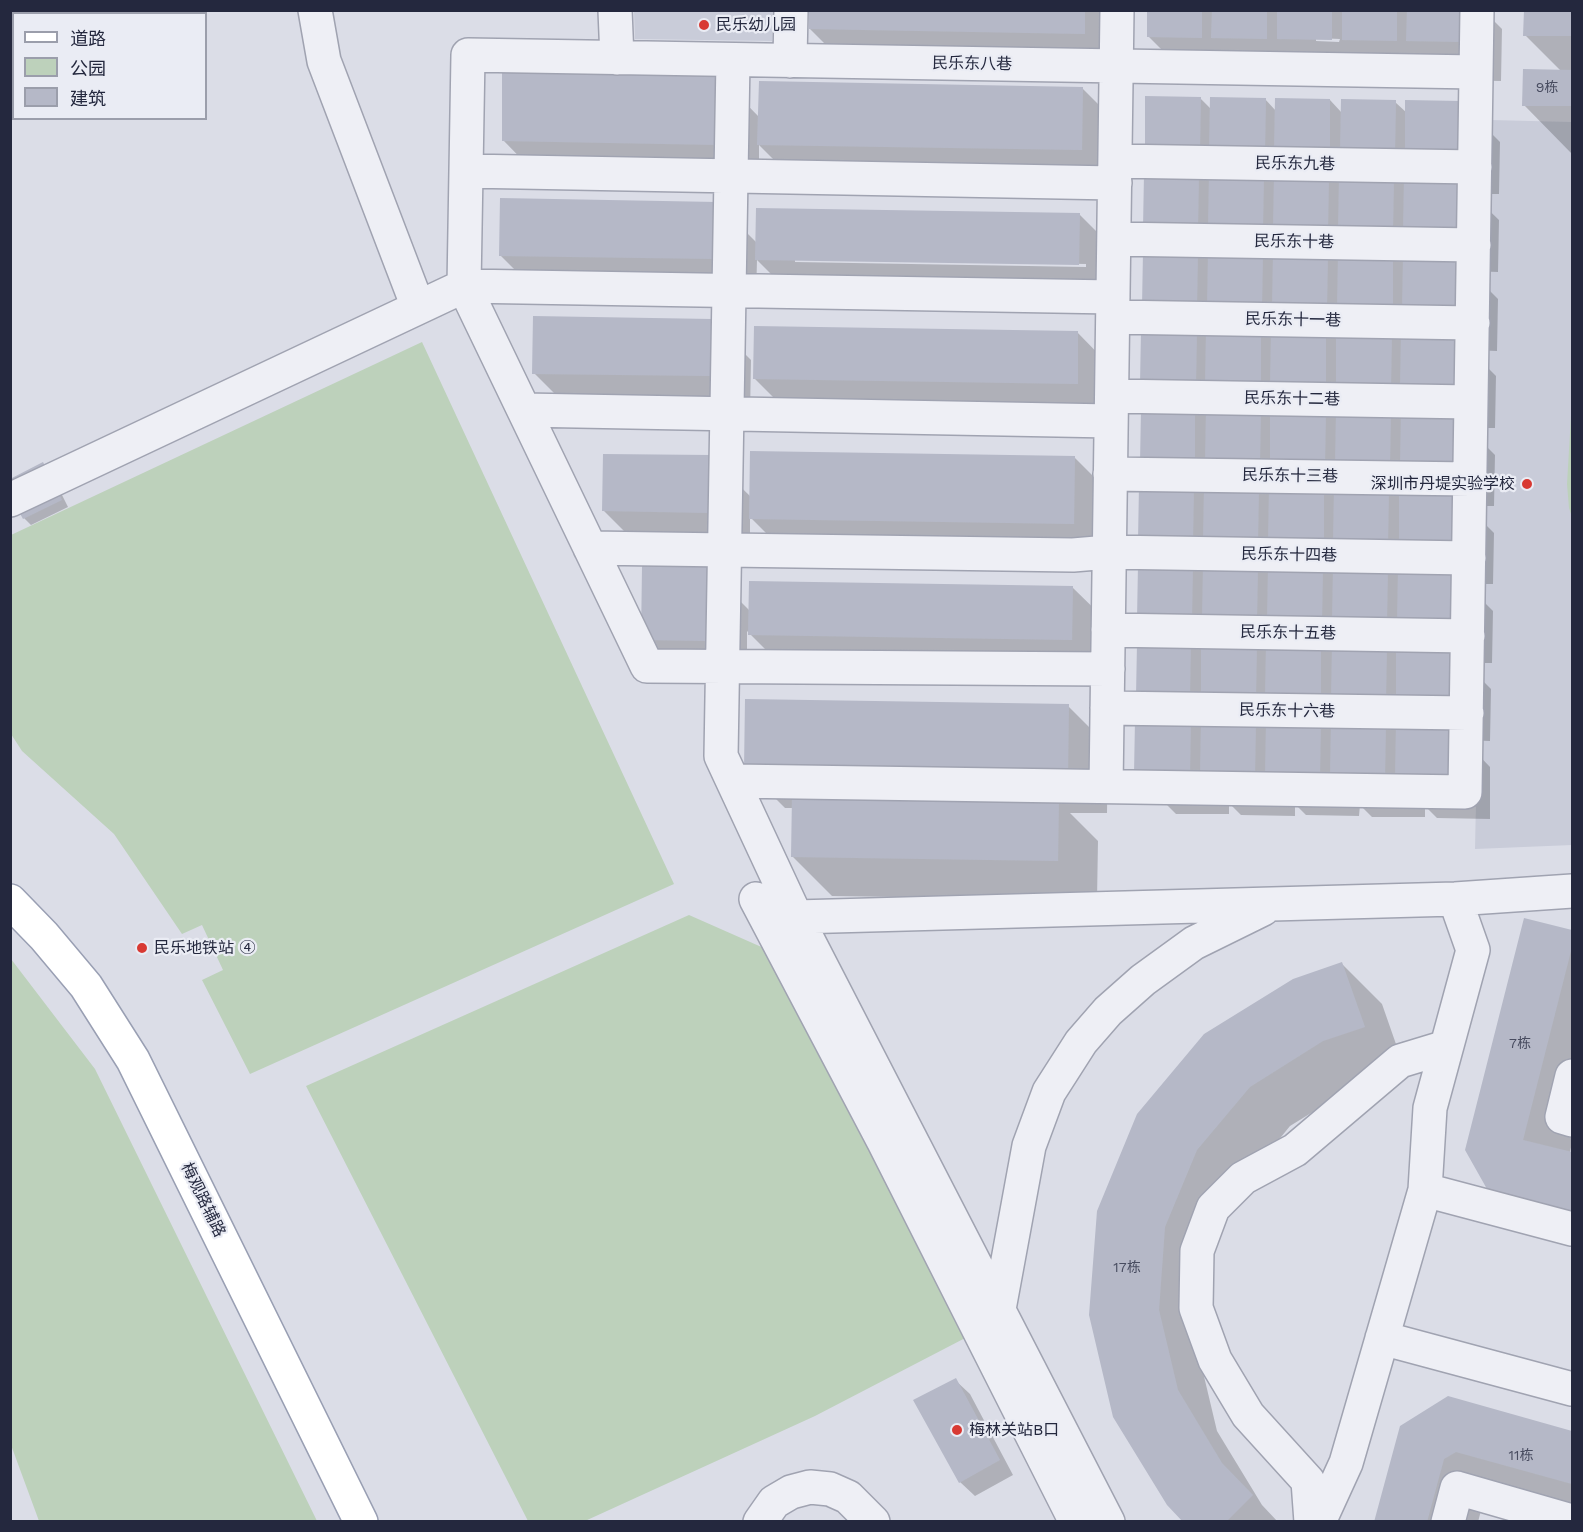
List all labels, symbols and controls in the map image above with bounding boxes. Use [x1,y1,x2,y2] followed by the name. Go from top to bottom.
[12,12,207,120] legend
[716,15,796,35] place label: 民乐幼儿园
[697,18,711,32] marker: 民乐幼儿园
[70,28,106,49] text: 道路
[932,54,1012,74] street label: 民乐东八巷
[70,58,106,79] text: 公园
[1536,80,1558,96] house number: 9栋
[70,88,106,109] text: 建筑
[1255,154,1335,174] street label: 民乐东九巷
[1254,232,1334,252] street label: 民乐东十巷
[1245,310,1341,330] street label: 民乐东十一巷
[1244,389,1340,409] street label: 民乐东十二巷
[1242,466,1338,486] street label: 民乐东十三巷
[1371,474,1515,494] place label: 深圳市丹堤实验学校
[1520,477,1534,491] marker: 深圳市丹堤实验学校
[1241,545,1337,565] street label: 民乐东十四巷
[1240,623,1336,643] street label: 民乐东十五巷
[1239,701,1335,721] street label: 民乐东十六巷
[154,938,255,958] place label: 民乐地铁站 ④
[135,941,149,955] marker: 民乐地铁站 ④
[1509,1036,1531,1052] house number: 7栋
[177,1160,229,1240] street label: 梅观路辅路
[1113,1260,1141,1276] house number: 17栋
[969,1420,1059,1440] place label: 梅林关站B口
[950,1423,964,1437] marker: 梅林关站B口
[1509,1448,1533,1464] house number: 11栋

